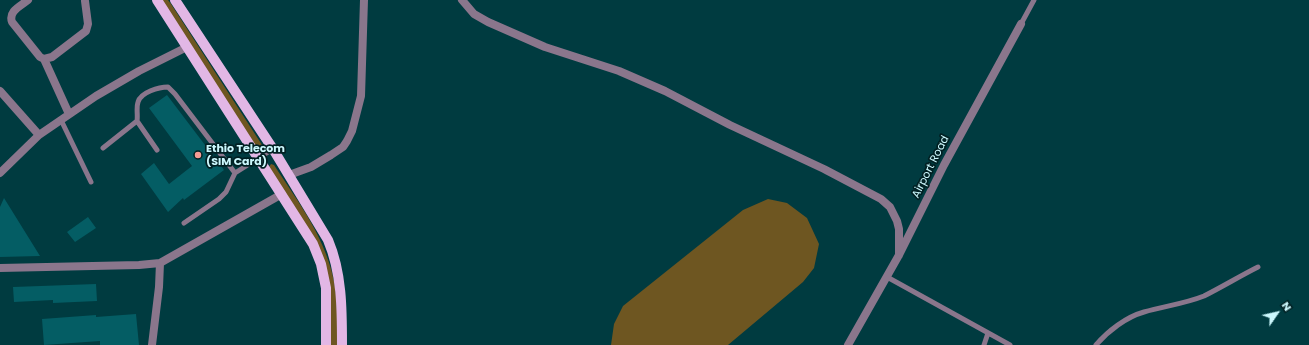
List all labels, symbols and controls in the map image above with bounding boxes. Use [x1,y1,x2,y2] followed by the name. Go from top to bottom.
[910,134,952,200] street label: Airport Road
[206,142,285,168] place label: Ethio Telecom (SIM Card)
[193,150,203,160] marker: Ethio Telecom (SIM Card)
[1257,293,1297,333] north arrow
[1278,298,1296,314] text: N

